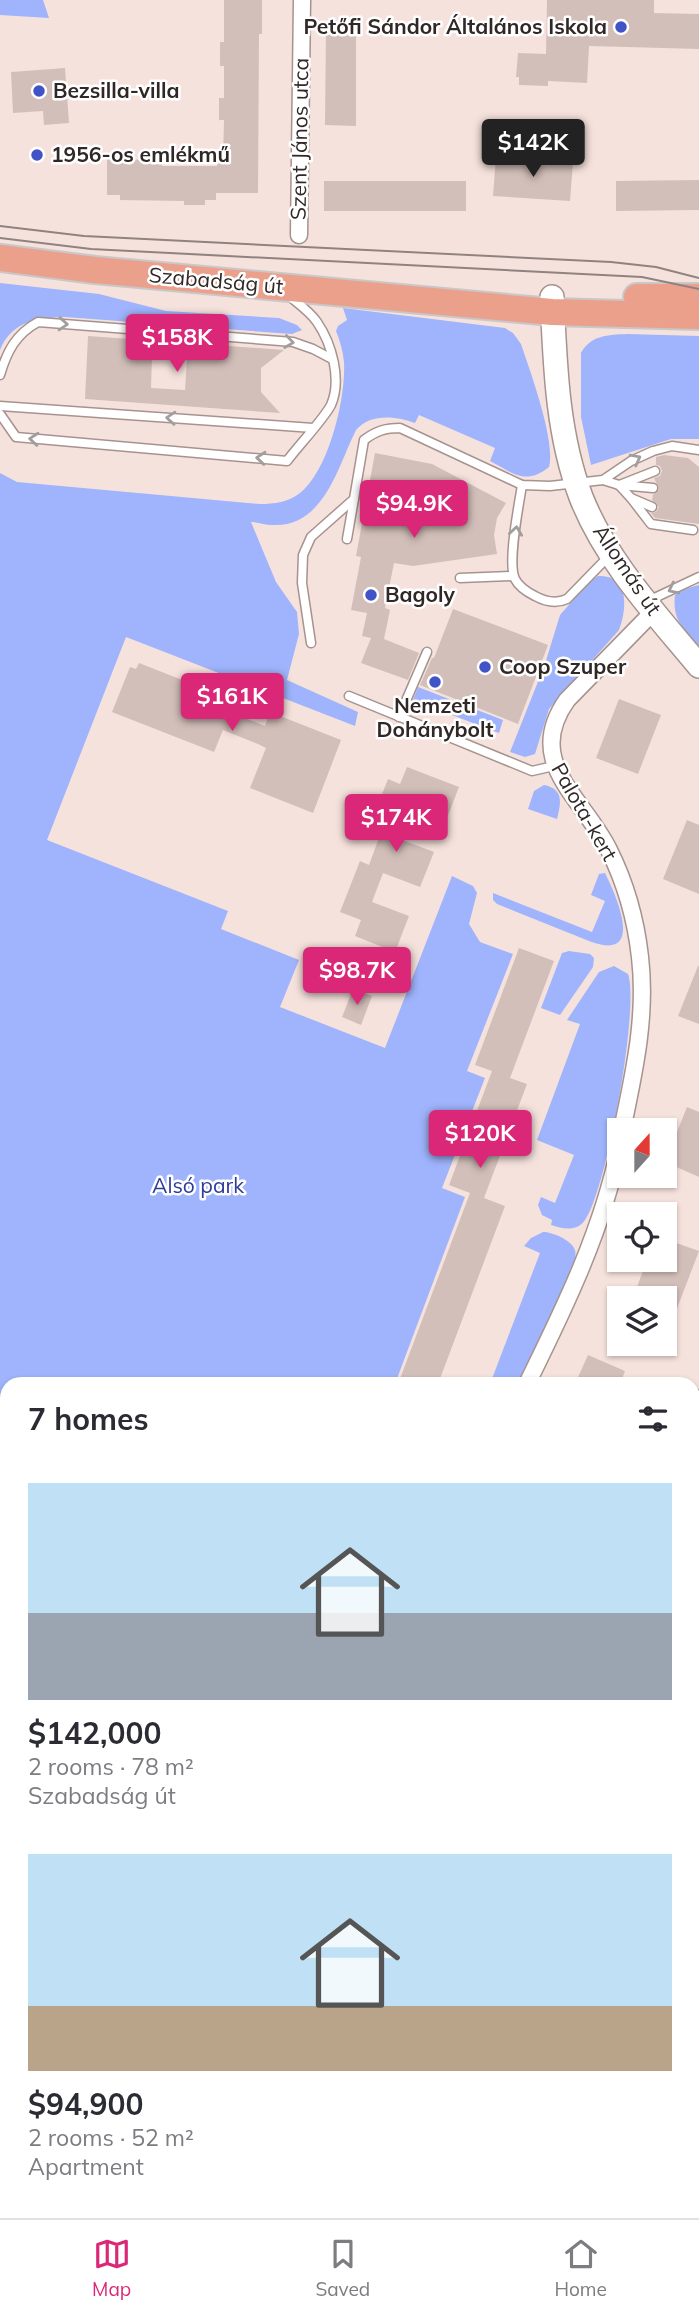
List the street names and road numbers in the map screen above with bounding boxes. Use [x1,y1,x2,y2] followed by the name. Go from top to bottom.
[285,58,313,220] street label: Szent János utca
[148,261,284,299] street label: Szabadság út
[588,519,668,620] street label: Állomás út
[546,758,623,865] street label: Palota-kert

